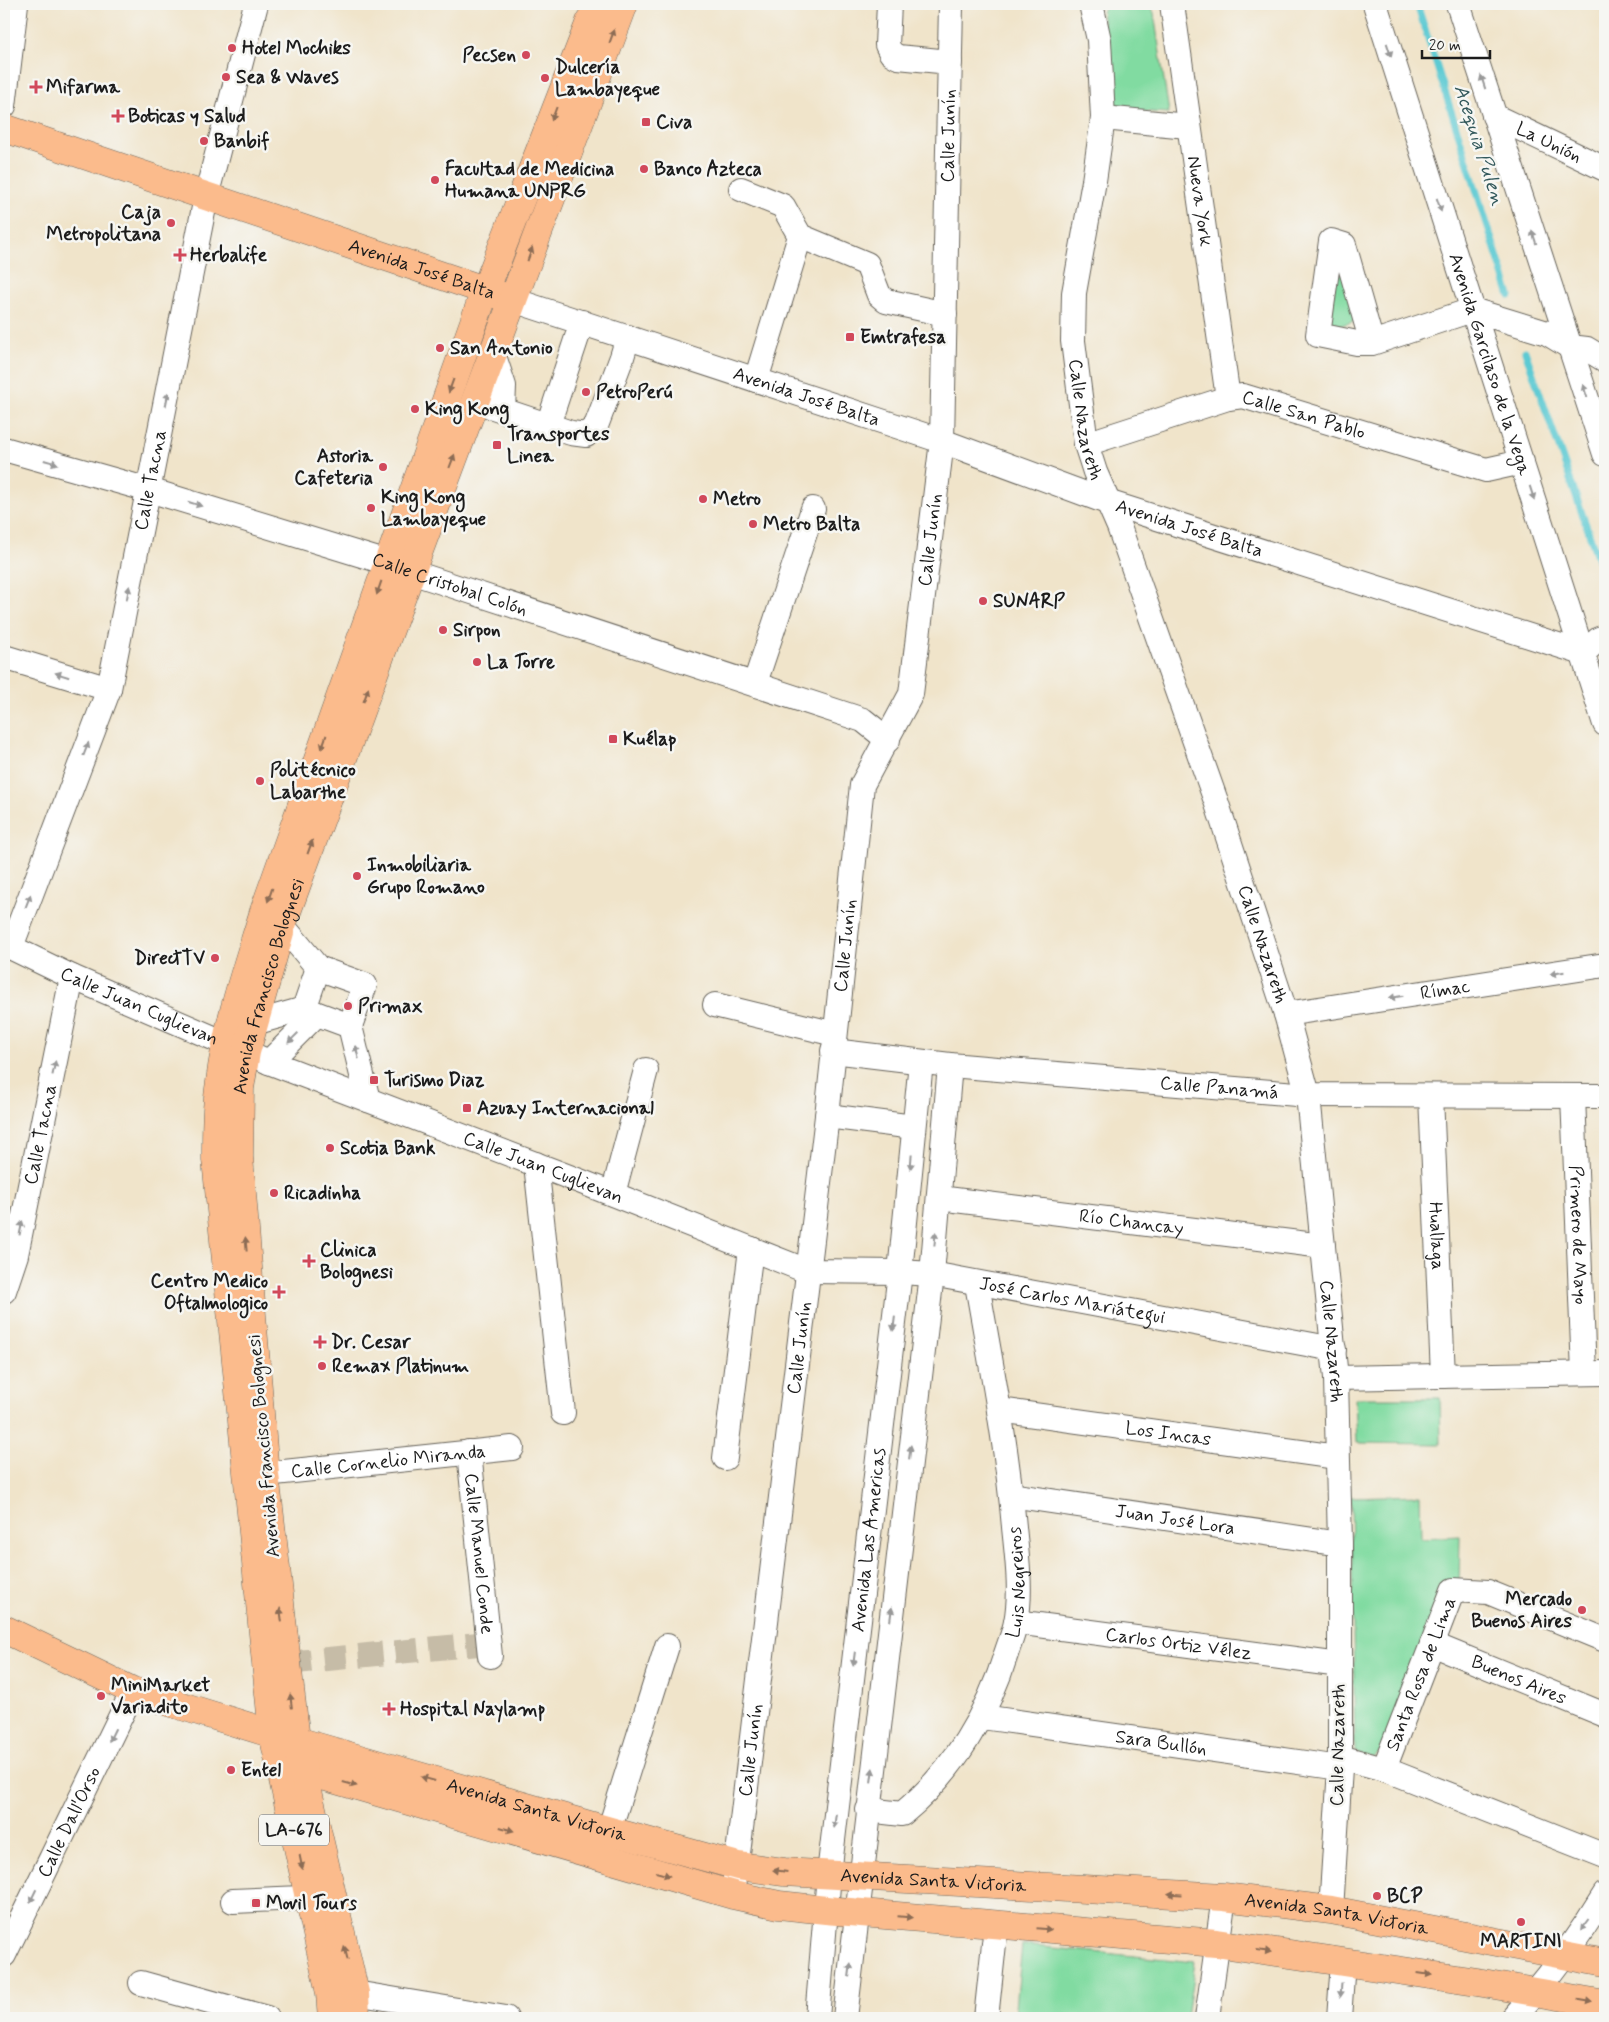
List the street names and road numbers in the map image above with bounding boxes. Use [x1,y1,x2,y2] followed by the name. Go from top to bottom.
[935,89,962,183] street label: Calle Junín
[1512,116,1586,169] street label: La Unión
[1181,154,1219,248] street label: Nueva York
[345,233,498,305] street label: Avenida José Balta
[1443,250,1537,479] street label: Avenida Garcilaso de la Vega
[1063,357,1109,483] street label: Calle Nazareth
[730,361,883,432] street label: Avenida José Balta
[1239,384,1369,445] street label: Calle San Pablo
[128,428,172,532] street label: Calle Tacna
[912,492,948,588] street label: Calle Junín
[1113,493,1266,563] street label: Avenida José Balta
[369,546,531,622] street label: Calle Cristobal Colón
[227,875,311,1095] street label: Avenida Francisco Bolognesi
[1232,882,1294,1007] street label: Calle Nazareth
[828,898,862,993] street label: Calle Junín
[56,961,222,1051] street label: Calle Juan Cuglievan
[1419,973,1472,1006] street label: Rímac
[1159,1070,1279,1105] street label: Calle Panamá
[18,1082,63,1187] street label: Calle Tacna
[460,1125,627,1210] street label: Calle Juan Cuglievan
[1563,1165,1594,1305] street label: Primero de Mayo
[1423,1201,1451,1270] street label: Huallaga
[1078,1203,1185,1241] street label: Río Chancay
[977,1271,1167,1331] street label: José Carlos Mariátegui
[1314,1279,1349,1403] street label: Calle Nazareth
[781,1300,817,1396] street label: Calle Junín
[242,1333,288,1559] street label: Avenida Francisco Bolognesi
[1124,1415,1213,1452] street label: Los Incas
[290,1438,487,1484] street label: Calle Cornelio Miranda
[845,1446,892,1633] street label: Avenida Las Americas
[459,1472,500,1635] street label: Calle Manuel Conde
[1114,1498,1237,1541] street label: Juan José Lora
[1000,1525,1032,1641] street label: Luis Negreiros
[1380,1593,1462,1755] street label: Santa Rosa de Lima
[1104,1621,1253,1666] street label: Carlos Ortiz Vélez
[1468,1649,1570,1710] street label: Buenos Aires
[1324,1683,1352,1807] street label: Calle Nazareth
[732,1702,768,1798] street label: Calle Junín
[1114,1724,1209,1761] street label: Sara Bullón
[31,1763,107,1882] street label: Calle Dall'Orso
[444,1772,630,1848] street label: Avenida Santa Victoria
[259,1814,329,1846] road number: LA-676
[840,1863,1028,1898] street label: Avenida Santa Victoria
[1243,1887,1432,1941] street label: Avenida Santa Victoria

